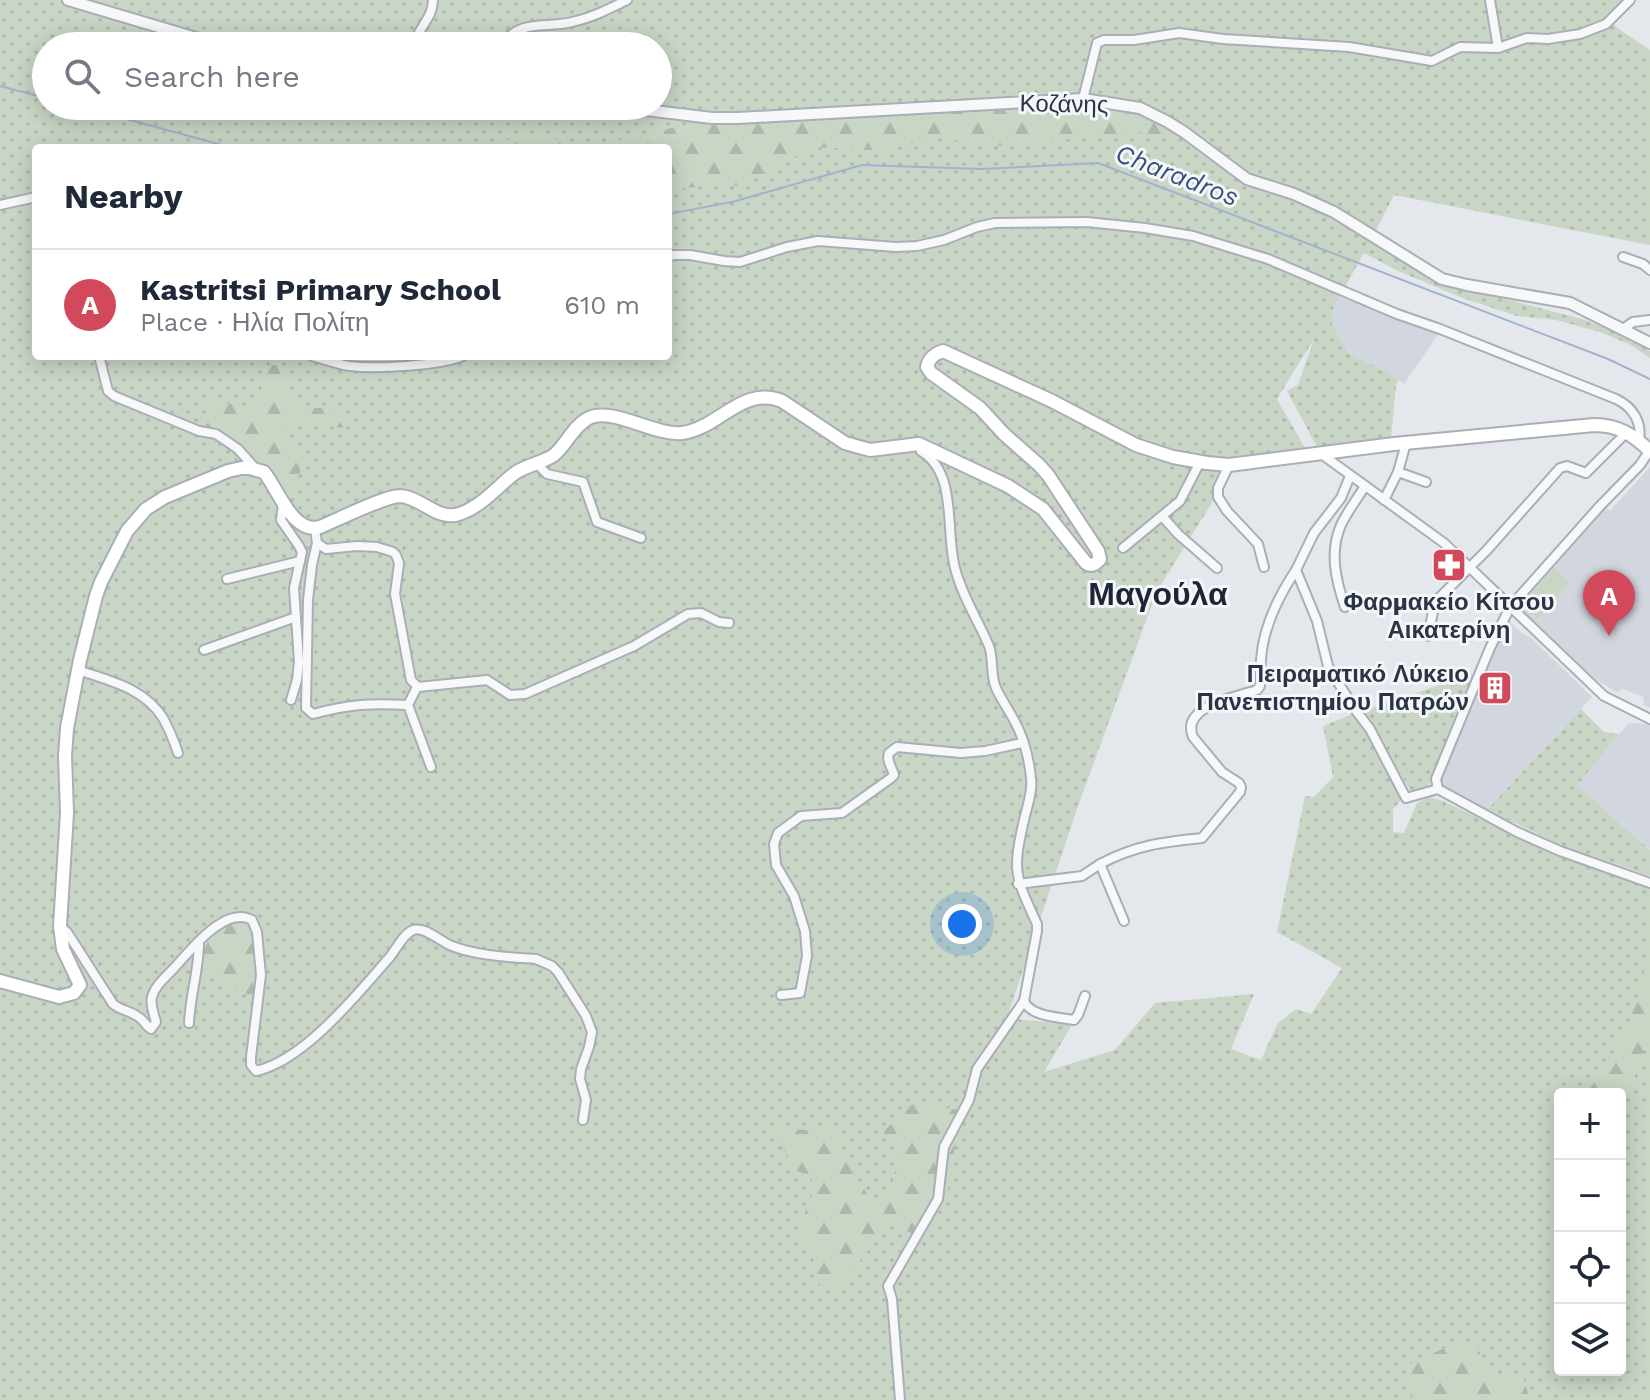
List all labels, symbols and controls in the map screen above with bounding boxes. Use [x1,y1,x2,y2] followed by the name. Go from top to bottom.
[32,32,672,120] search box
[60,54,104,98] icon: search
[124,59,300,94] text: Search here
[1019,89,1109,119] street label: Κοζάνης
[1111,138,1243,212] water label: Charadros
[64,176,183,216] text: Nearby
[140,272,501,307] text: Kastritsi Primary School
[81,290,99,320] text: A
[564,290,640,320] text: 610 m
[140,307,369,337] text: Place · Ηλία Πολίτη
[1430,546,1468,584] pharmacy icon: Φαρμακείο Κίτσου Αικατερίνη
[1583,570,1635,636] pin: A
[1088,575,1228,613] district label: Μαγούλα
[1343,588,1555,644] place label: Φαρμακείο Κίτσου Αικατερίνη
[1196,660,1469,716] place label: Πειραματικό Λύκειο Πανεπιστημίου Πατρών
[1476,669,1514,707] building icon: Πειραματικό Λύκειο Πανεπιστημίου Πατρών
[942,904,982,944] your location
[1554,1088,1626,1376] map controls
[1554,1088,1626,1160] button: +
[1554,1160,1626,1232] button: −
[1554,1232,1626,1304] button: locate
[1554,1304,1626,1376] button: layers

